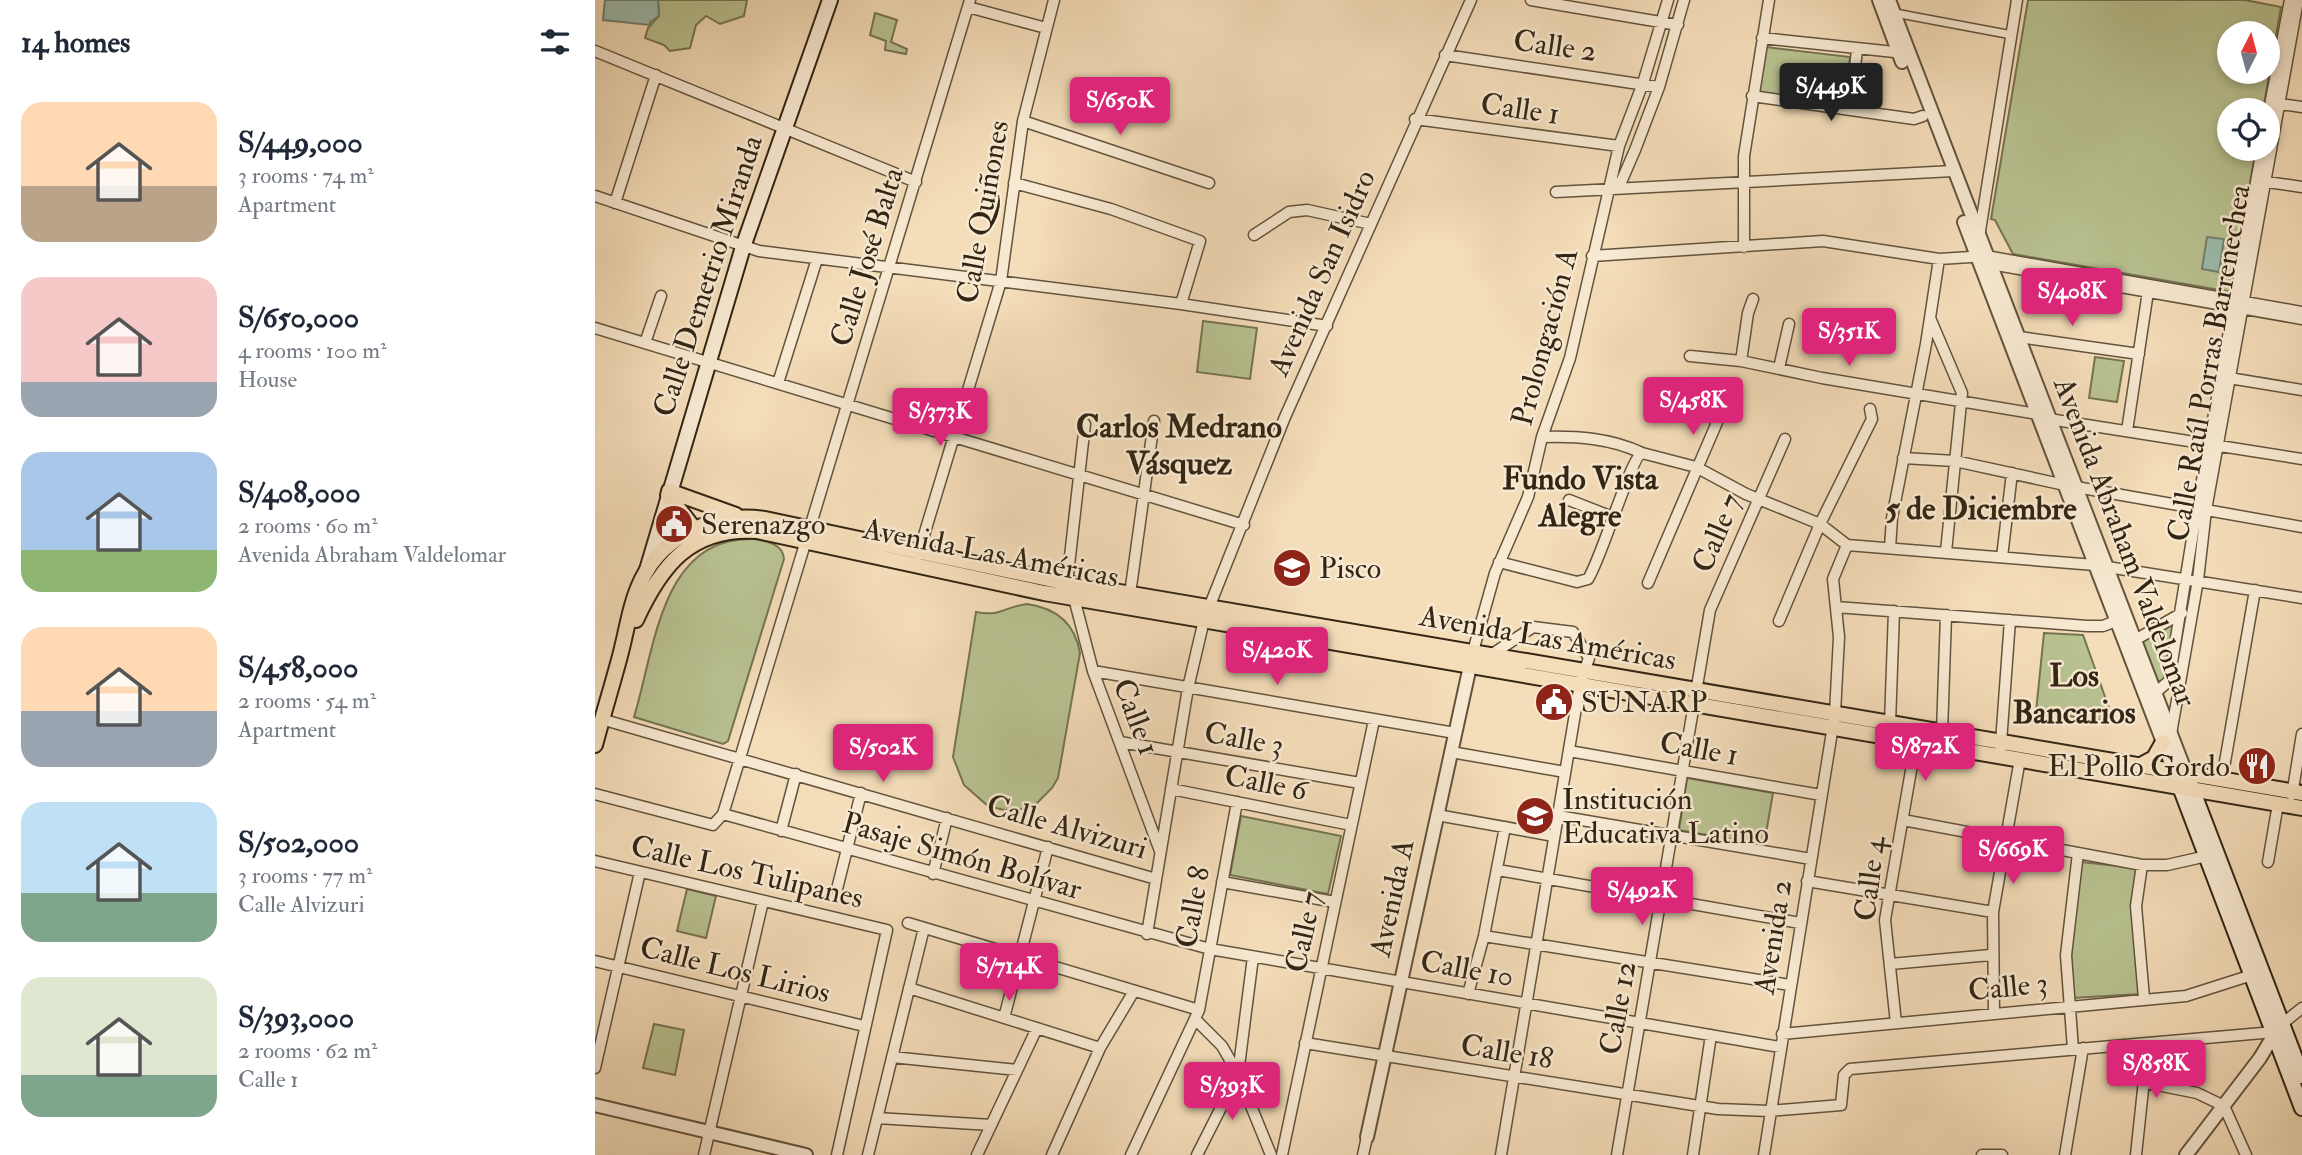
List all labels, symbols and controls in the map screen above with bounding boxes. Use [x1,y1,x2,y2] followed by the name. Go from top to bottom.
[2217,21,2280,84] north arrow
[2217,21,2280,161] map controls
[1511,22,1599,70] street label: Calle 2
[536,23,574,61] icon: filters
[21,24,130,61] text: 14 homes
[1774,64,1888,123] pin: S/449K
[1796,71,1866,100] text: S/449K
[1063,78,1177,137] pin: S/650K
[1086,85,1154,114] text: S/650K
[1478,85,1562,133] street label: Calle 1
[2217,98,2280,161] button: locate
[949,118,1017,306] street label: Calle Quiñones
[238,124,363,161] text: S/449,000
[77,130,161,214] icon: home
[645,130,771,421] street label: Calle Demetrio Miranda
[238,161,374,190] text: 3 rooms · 74 m²
[822,163,912,351] street label: Calle José Balta
[1260,164,1384,383] street label: Avenida San Isidro
[2159,181,2259,544] street label: Calle Raúl Porras Barrenechea
[238,190,336,219] text: Apartment
[1504,244,1586,430] street label: Prolongación A
[2015,268,2129,328] pin: S/408K
[2037,276,2107,305] text: S/408K
[238,299,359,336] text: S/650,000
[77,305,161,389] icon: home
[1792,308,1906,368] pin: S/351K
[1818,316,1880,345] text: S/351K
[238,336,387,365] text: 4 rooms · 100 m²
[238,365,297,394] text: House
[2045,371,2205,712] street label: Avenida Abraham Valdelomar
[1636,378,1750,437] pin: S/458K
[1659,385,1727,414] text: S/458K
[883,388,997,448] pin: S/373K
[908,396,972,425] text: S/373K
[1076,407,1282,484] district label: Carlos Medrano Vásquez
[1502,459,1659,536] district label: Fundo Vista Alegre
[238,474,361,511] text: S/408,000
[77,480,161,564] icon: home
[1684,488,1750,578] street label: Calle 7
[1885,489,2077,529] district label: 5 de Diciembre
[653,503,695,545] public building icon: Serenazgo
[701,506,825,543] place label: Serenazgo
[859,510,1122,596] street label: Avenida Las Américas
[238,511,378,540] text: 2 rooms · 60 m²
[238,540,506,569] text: Avenida Abraham Valdelomar
[1271,547,1313,589] school or university icon: Pisco
[1319,550,1381,587] place label: Pisco
[1416,597,1679,679] street label: Avenida Las Américas
[1220,628,1334,687] pin: S/420K
[1242,635,1312,664] text: S/420K
[238,649,358,686] text: S/458,000
[77,655,161,739] icon: home
[2012,656,2136,733] district label: Los Bancarios
[1105,673,1167,761] street label: Calle 1
[1533,681,1575,723] public building icon: SUNARP
[1581,684,1707,721] place label: SUNARP
[238,686,376,715] text: 2 rooms · 54 m²
[1201,714,1287,764] street label: Calle 3
[238,715,336,744] text: Apartment
[826,724,940,784] pin: S/502K
[1657,724,1741,774] street label: Calle 1
[1868,724,1982,783] pin: S/872K
[1891,731,1959,760] text: S/872K
[849,732,917,761] text: S/502K
[2236,745,2278,787] restaurant icon: El Pollo Gordo
[2048,748,2230,785] place label: El Pollo Gordo
[1222,757,1312,809] street label: Calle 6
[1562,781,1769,852] place label: Institución Educativa Latino
[983,786,1151,868] street label: Calle Alvizuri
[1514,795,1556,837] school or university icon: Institución Educativa Latino
[838,804,1086,908] street label: Pasaje Simón Bolívar
[238,824,359,861] text: S/502,000
[1956,826,2070,886] pin: S/669K
[627,827,867,917] street label: Calle Los Tulipanes
[77,830,161,914] icon: home
[1846,833,1894,923] street label: Calle 4
[1978,834,2048,863] text: S/669K
[1361,836,1422,961] street label: Avenida A
[238,861,373,890] text: 3 rooms · 77 m²
[1168,863,1218,951] street label: Calle 8
[1585,867,1699,927] pin: S/492K
[1607,875,1677,904] text: S/492K
[1746,877,1800,998] street label: Avenida 2
[1277,888,1331,976] street label: Calle 7
[238,890,365,919] text: Calle Alvizuri
[636,929,834,1011] street label: Calle Los Lirios
[1417,943,1517,995] street label: Calle 10
[952,944,1066,1003] pin: S/714K
[976,951,1042,980] text: S/714K
[1592,958,1644,1058] street label: Calle 12
[1966,964,2050,1010] street label: Calle 3
[238,999,354,1036] text: S/393,000
[77,1005,161,1089] icon: home
[1458,1026,1556,1078] street label: Calle 18
[238,1036,377,1065] text: 2 rooms · 62 m²
[2099,1040,2213,1100] pin: S/858K
[2123,1048,2189,1077] text: S/858K
[1175,1062,1289,1122] pin: S/393K
[238,1065,299,1094] text: Calle 1
[1200,1070,1264,1099] text: S/393K

